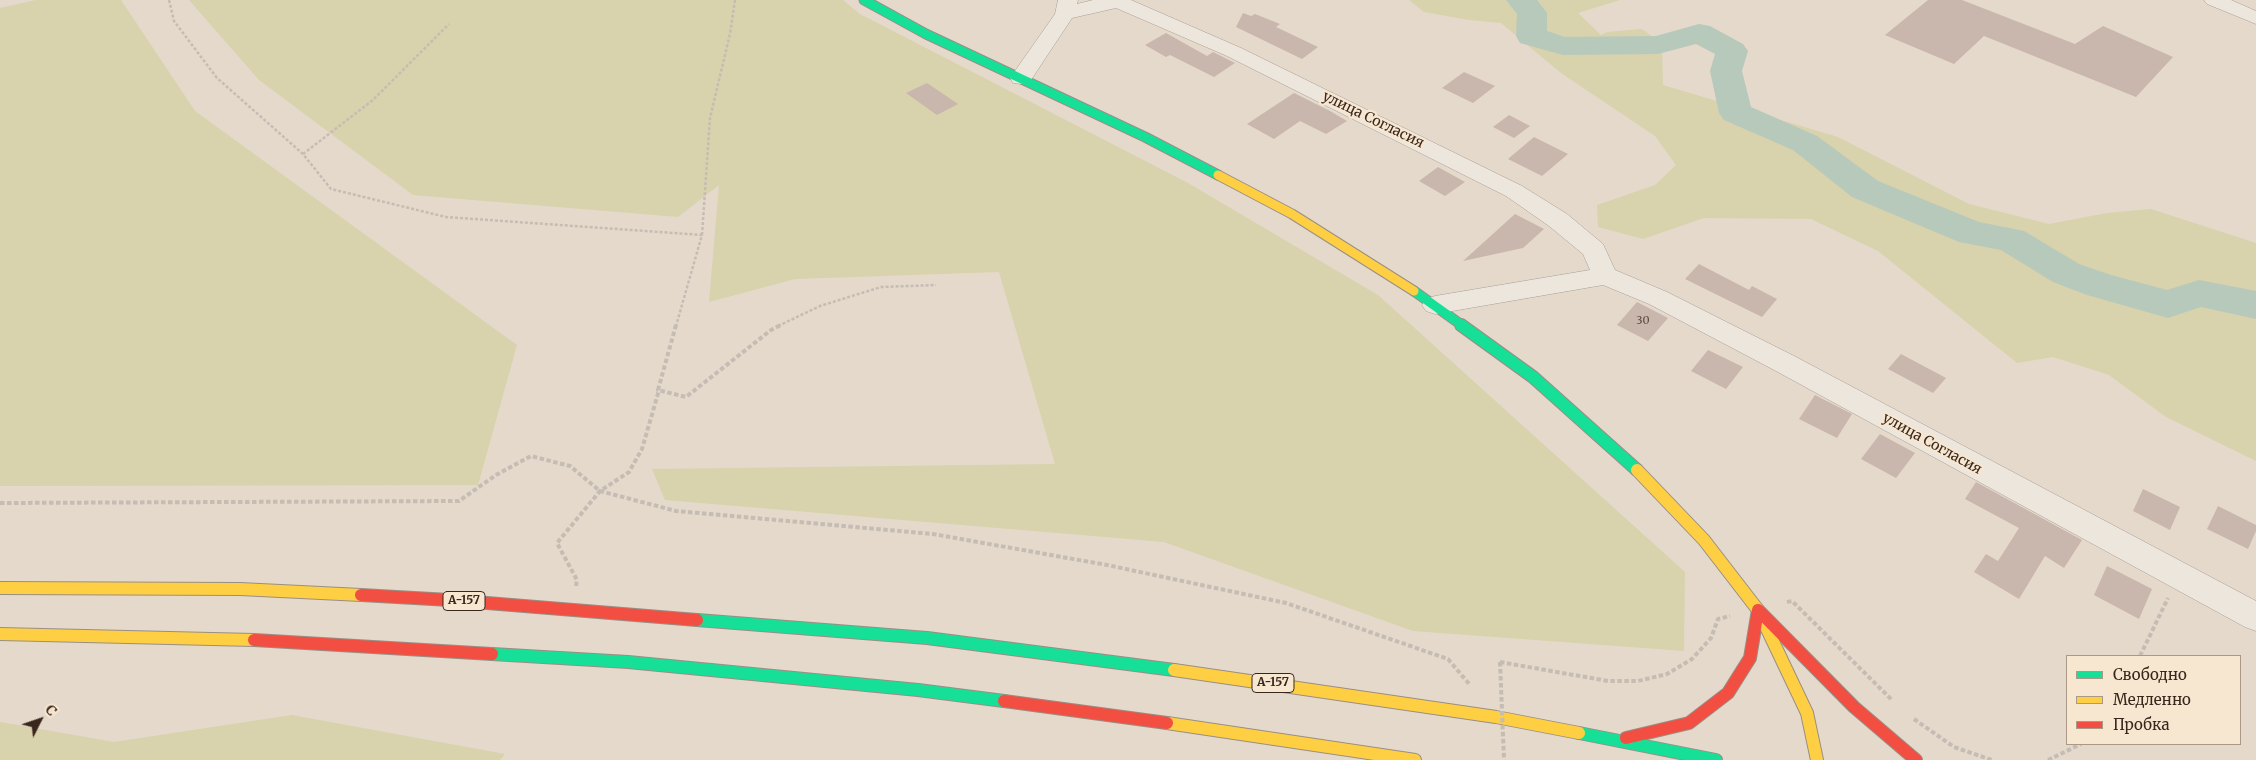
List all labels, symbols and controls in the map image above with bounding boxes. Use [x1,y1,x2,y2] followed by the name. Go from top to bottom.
[1319,88,1427,152] street label: улица Согласия
[1636,314,1650,328] house number: 30
[1879,410,1985,478] street label: улица Согласия
[443,592,485,610] road number: А-157
[2066,655,2241,745] legend
[2113,665,2187,684] text: Свободно
[1252,674,1294,692] road number: А-157
[2113,690,2191,709] text: Медленно
[15,695,65,745] north arrow
[41,701,61,720] text: С
[2113,715,2170,734] text: Пробка

